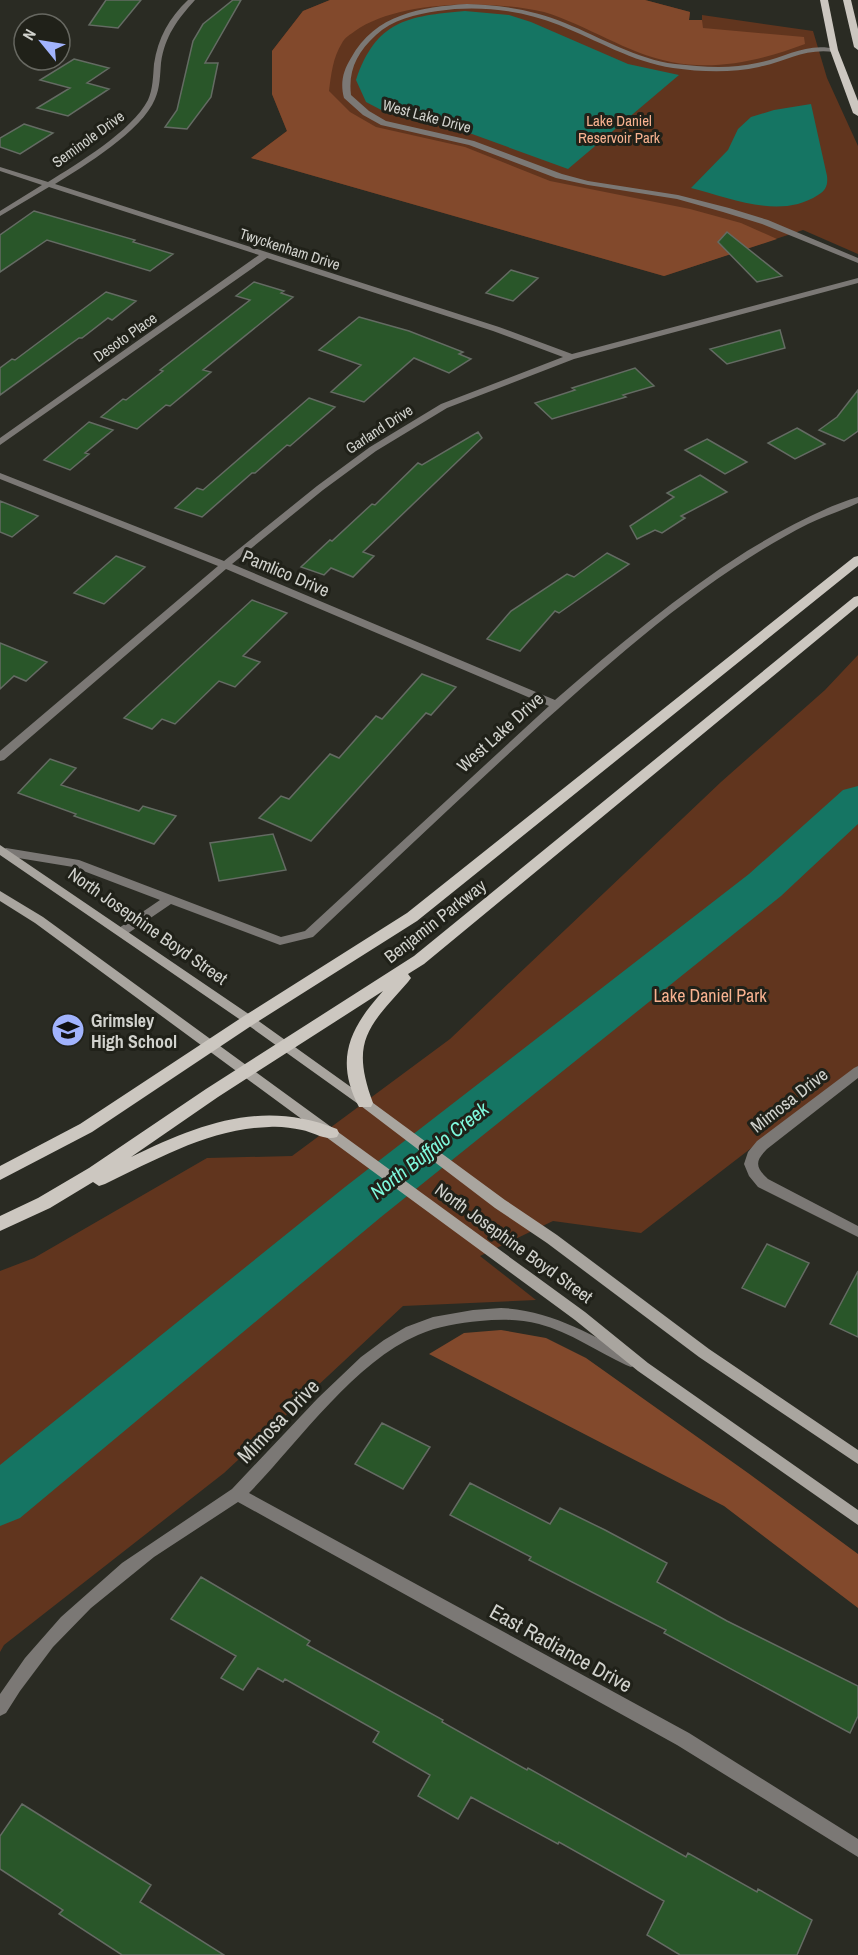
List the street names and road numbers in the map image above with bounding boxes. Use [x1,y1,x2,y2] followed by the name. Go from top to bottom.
[380,94,474,138] street label: West Lake Drive
[48,105,129,172] street label: Seminole Drive
[237,223,343,275] street label: Twyckenham Drive
[89,307,161,367] street label: Desoto Place
[341,399,417,459] street label: Garland Drive
[238,543,334,603] street label: Pamlico Drive
[451,686,549,778] street label: West Lake Drive
[63,861,233,991] street label: North Josephine Boyd Street
[379,873,492,969] street label: Benjamin Parkway
[745,1062,833,1138] street label: Mimosa Drive
[430,1177,598,1309] street label: North Josephine Boyd Street
[230,1372,326,1470] street label: Mimosa Drive
[484,1597,638,1699] street label: East Radiance Drive

